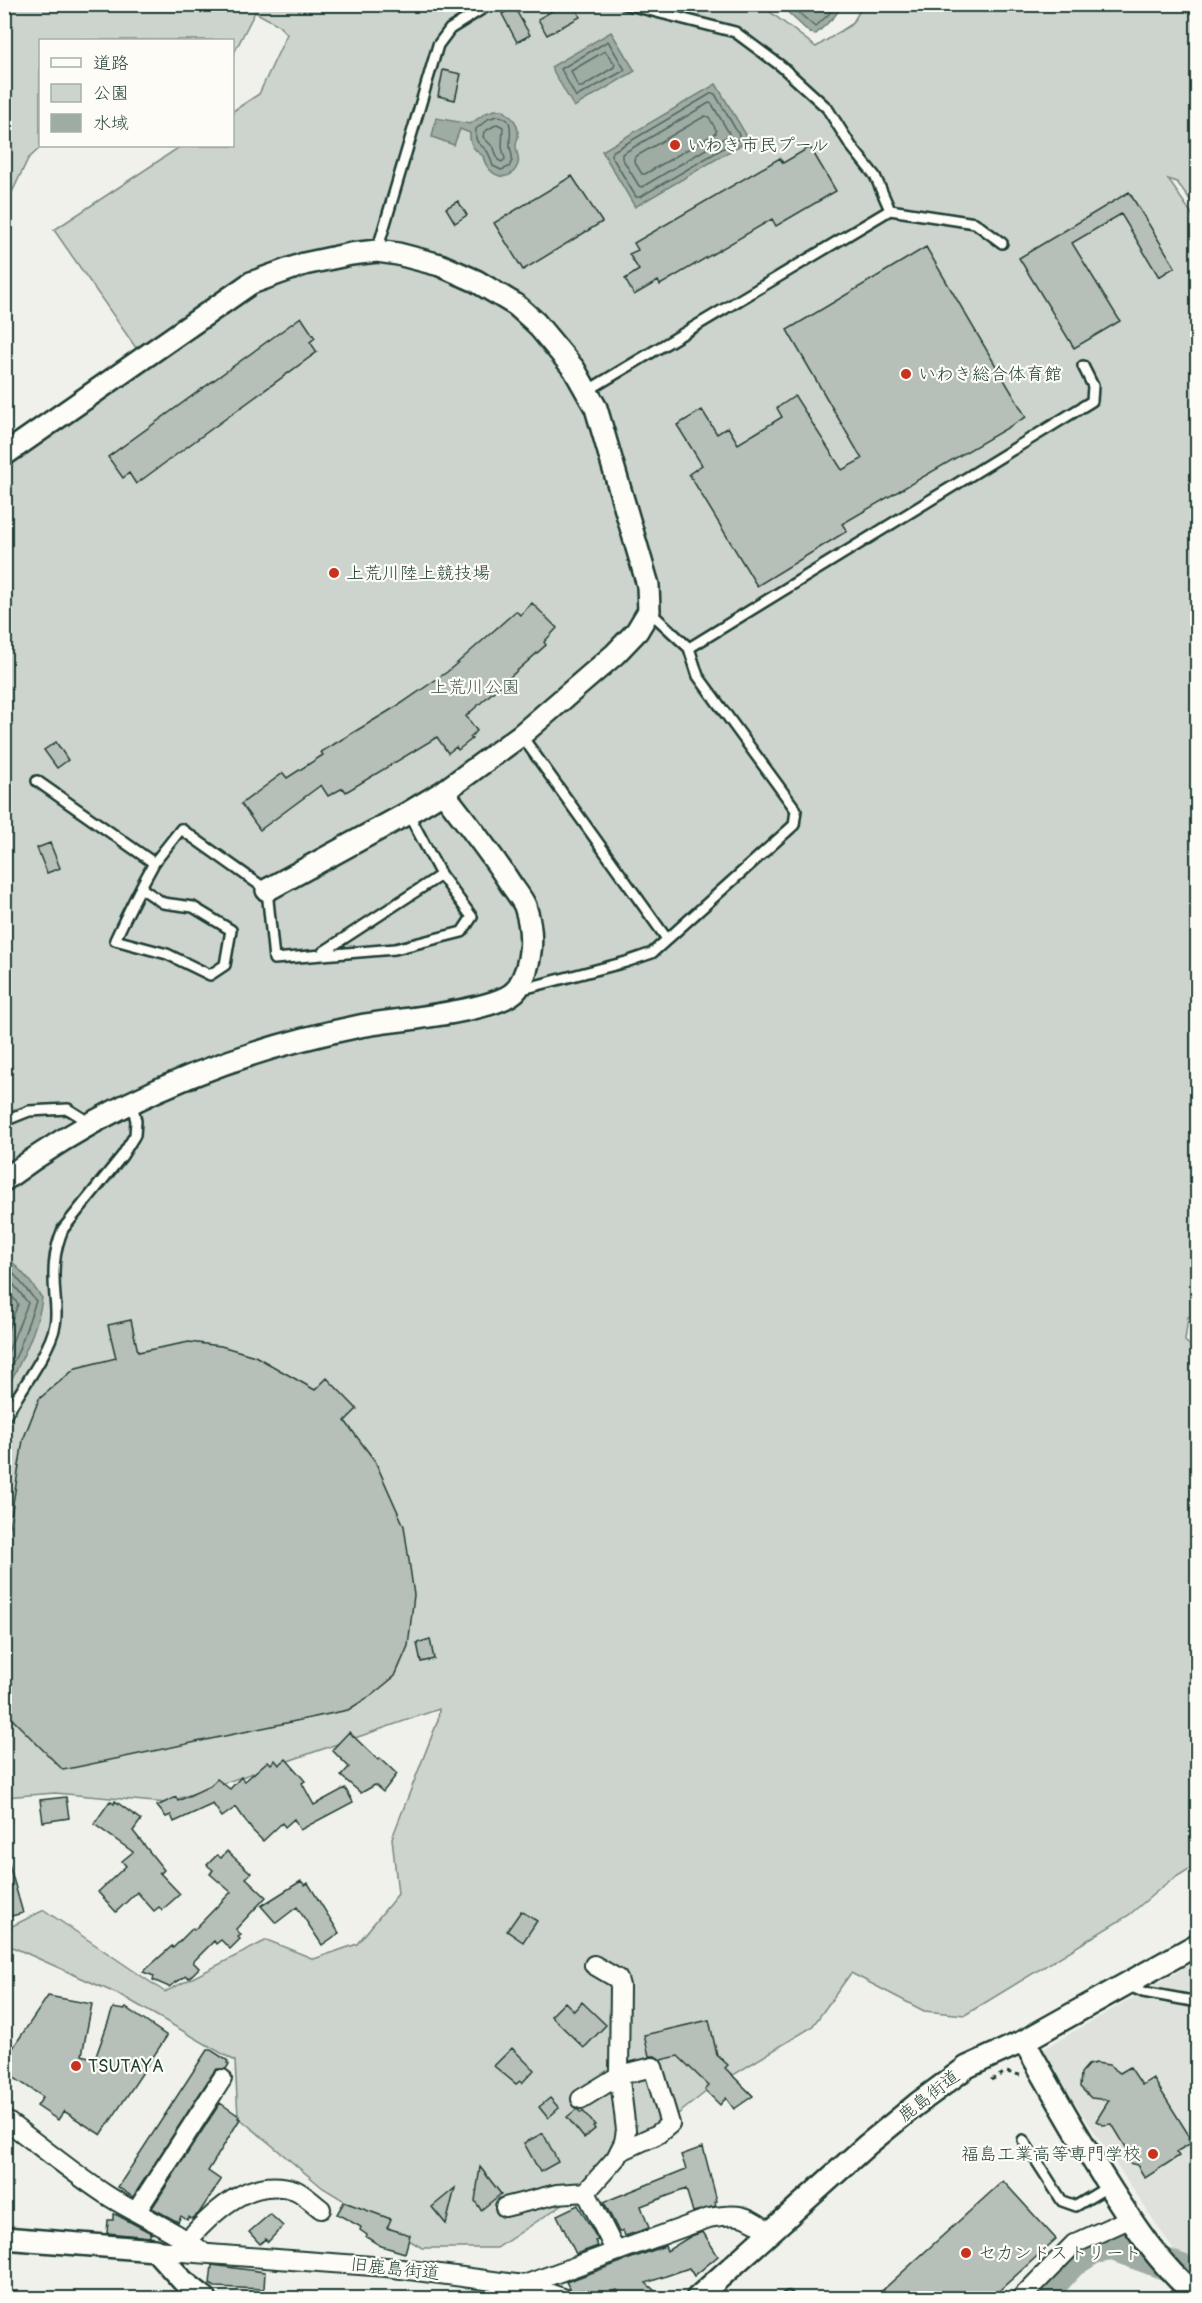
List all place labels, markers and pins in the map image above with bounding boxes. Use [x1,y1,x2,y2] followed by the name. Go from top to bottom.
[687,134,829,157] place label: いわき市民プール
[668,138,682,152] marker: いわき市民プール
[918,363,1062,386] place label: いわき総合体育館
[899,367,913,381] marker: いわき総合体育館
[346,562,490,585] place label: 上荒川陸上競技場
[327,566,341,580] marker: 上荒川陸上競技場
[88,2055,164,2078] place label: TSUTAYA
[69,2059,83,2073] marker: TSUTAYA
[961,2143,1141,2166] place label: 福島工業高等専門学校
[1146,2147,1160,2161] marker: 福島工業高等専門学校
[978,2242,1141,2265] place label: セカンドストリート
[959,2246,973,2260] marker: セカンドストリート

